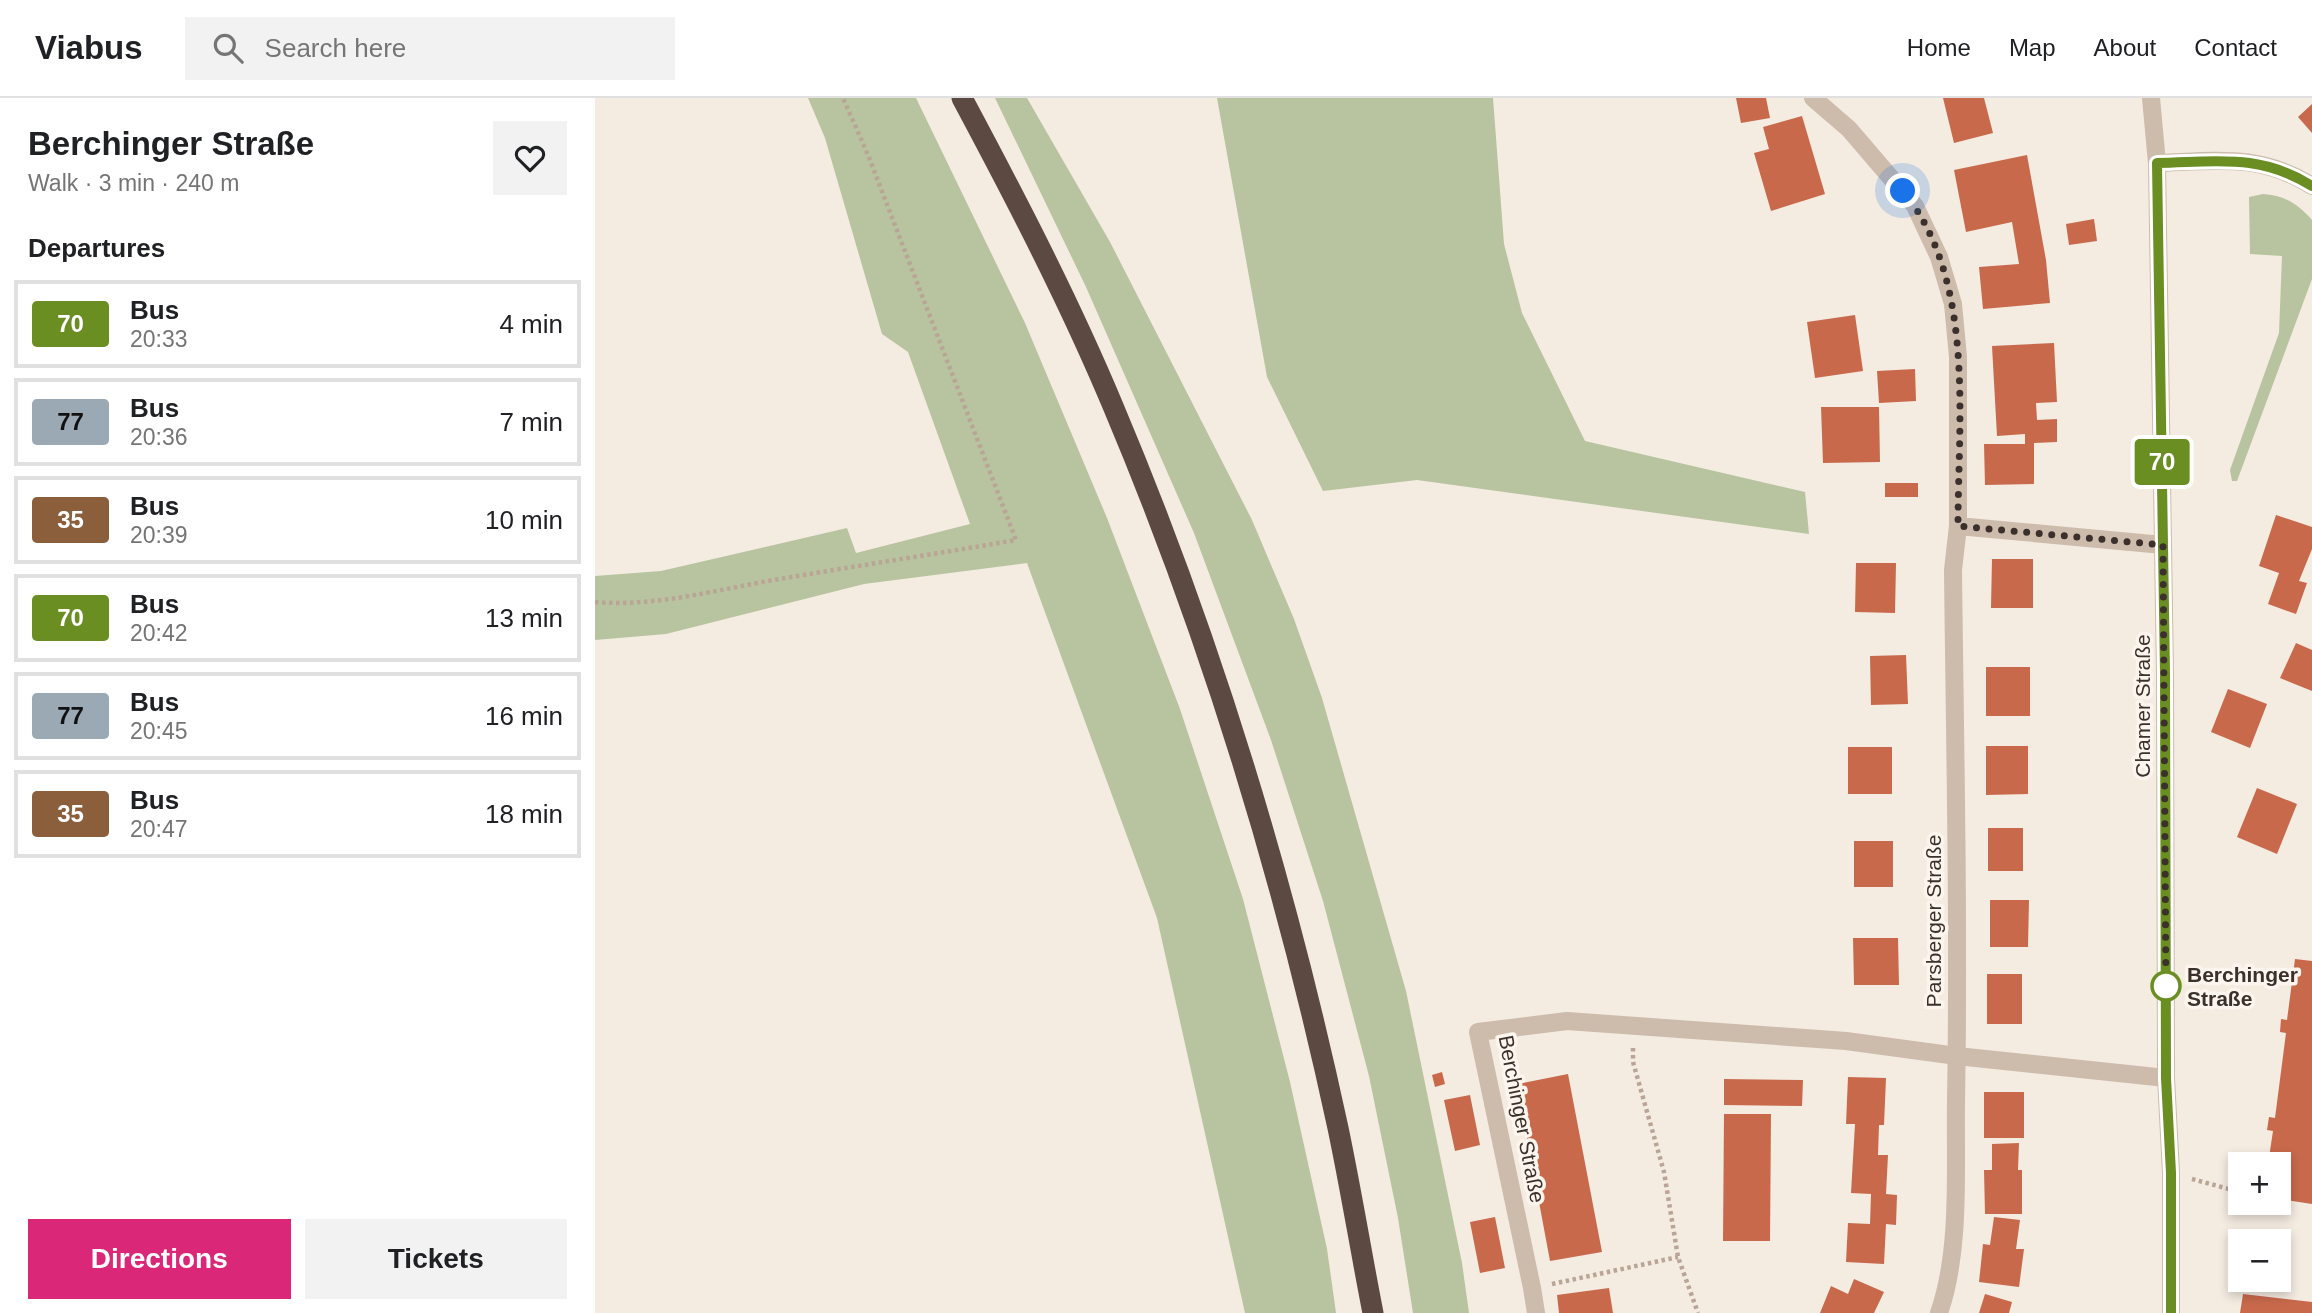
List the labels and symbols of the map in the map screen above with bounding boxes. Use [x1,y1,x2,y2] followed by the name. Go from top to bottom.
[1885,173,1920,208] your location
[2131,439,2193,485] line badge: 70
[2131,634,2154,778] street label: Chamer Straße
[1922,835,1945,1007] street label: Parsberger Straße
[2187,963,2298,1010] place label: Berchinger Straße
[2151,971,2181,1001] marker: Berchinger Straße
[1494,1033,1550,1205] street label: Berchinger Straße

